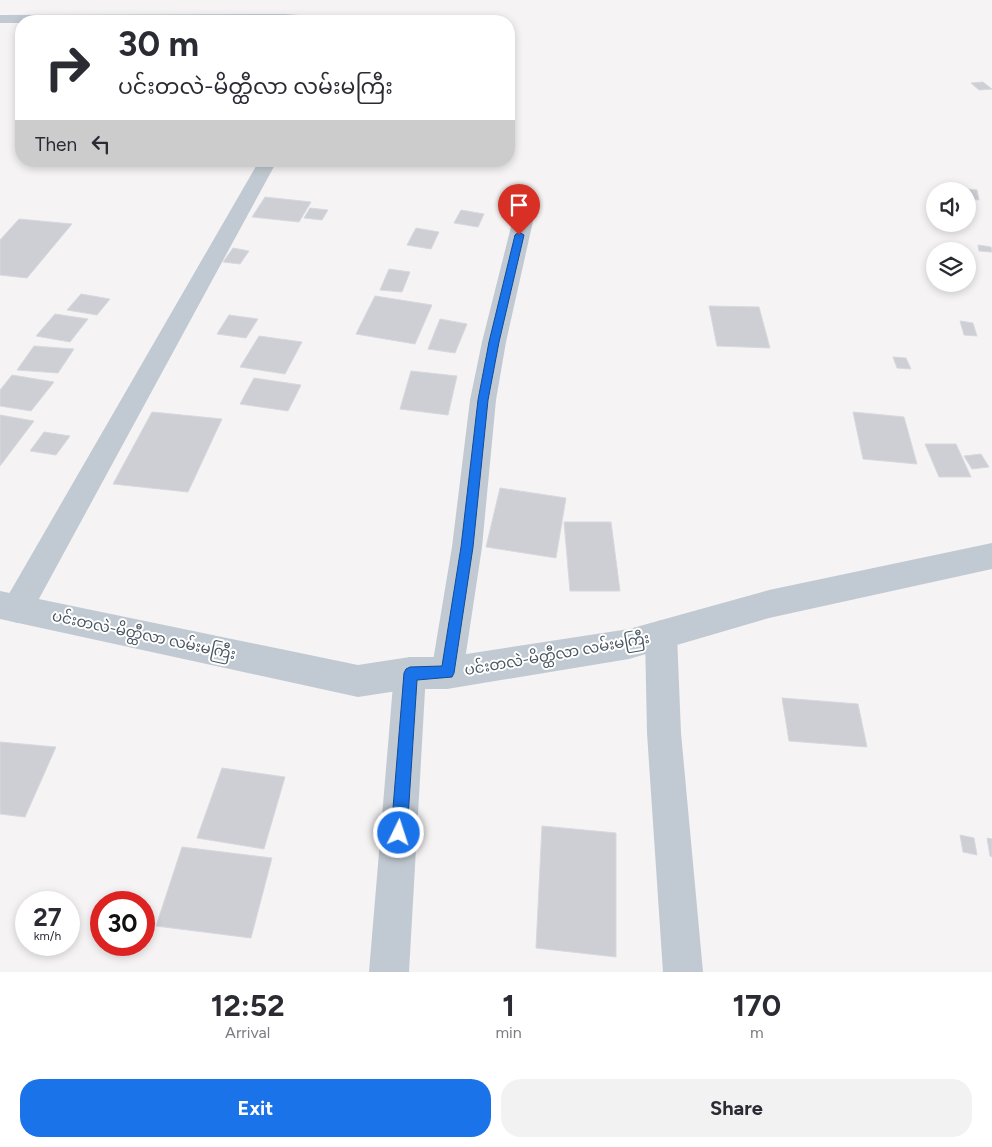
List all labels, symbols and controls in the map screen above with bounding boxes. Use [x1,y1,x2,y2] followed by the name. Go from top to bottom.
[118,23,199,65] text: 30 m
[35,35,100,100] icon: right
[118,73,393,100] text: ပင်းတလဲ-မိတ္ထီလာ လမ်းမကြီး
[87,130,115,158] icon: left
[35,133,77,156] text: Then
[926,182,976,292] map controls
[926,182,976,232] button: sound
[498,184,540,235] pin
[505,191,533,219] icon: arrive
[926,242,976,292] button: layers
[50,606,238,666] street label: ပင်းတလဲ-မိတ္ထီလာ လမ်းမကြီး
[463,628,651,682] street label: ပင်းတလဲ-မိတ္ထီလာ လမ်းမကြီး
[372,806,424,858] position arrow
[90,891,155,956] speed limit sign: 30
[33,902,62,932] text: 27
[34,929,61,943] text: km/h
[211,987,285,1024] text: 12:52
[502,987,515,1024] text: 1
[732,987,781,1024] text: 170
[225,1023,270,1042] text: Arrival
[495,1023,522,1042] text: min
[750,1023,764,1042] text: m
[20,1079,491,1137] button: Exit
[501,1079,972,1137] button: Share

